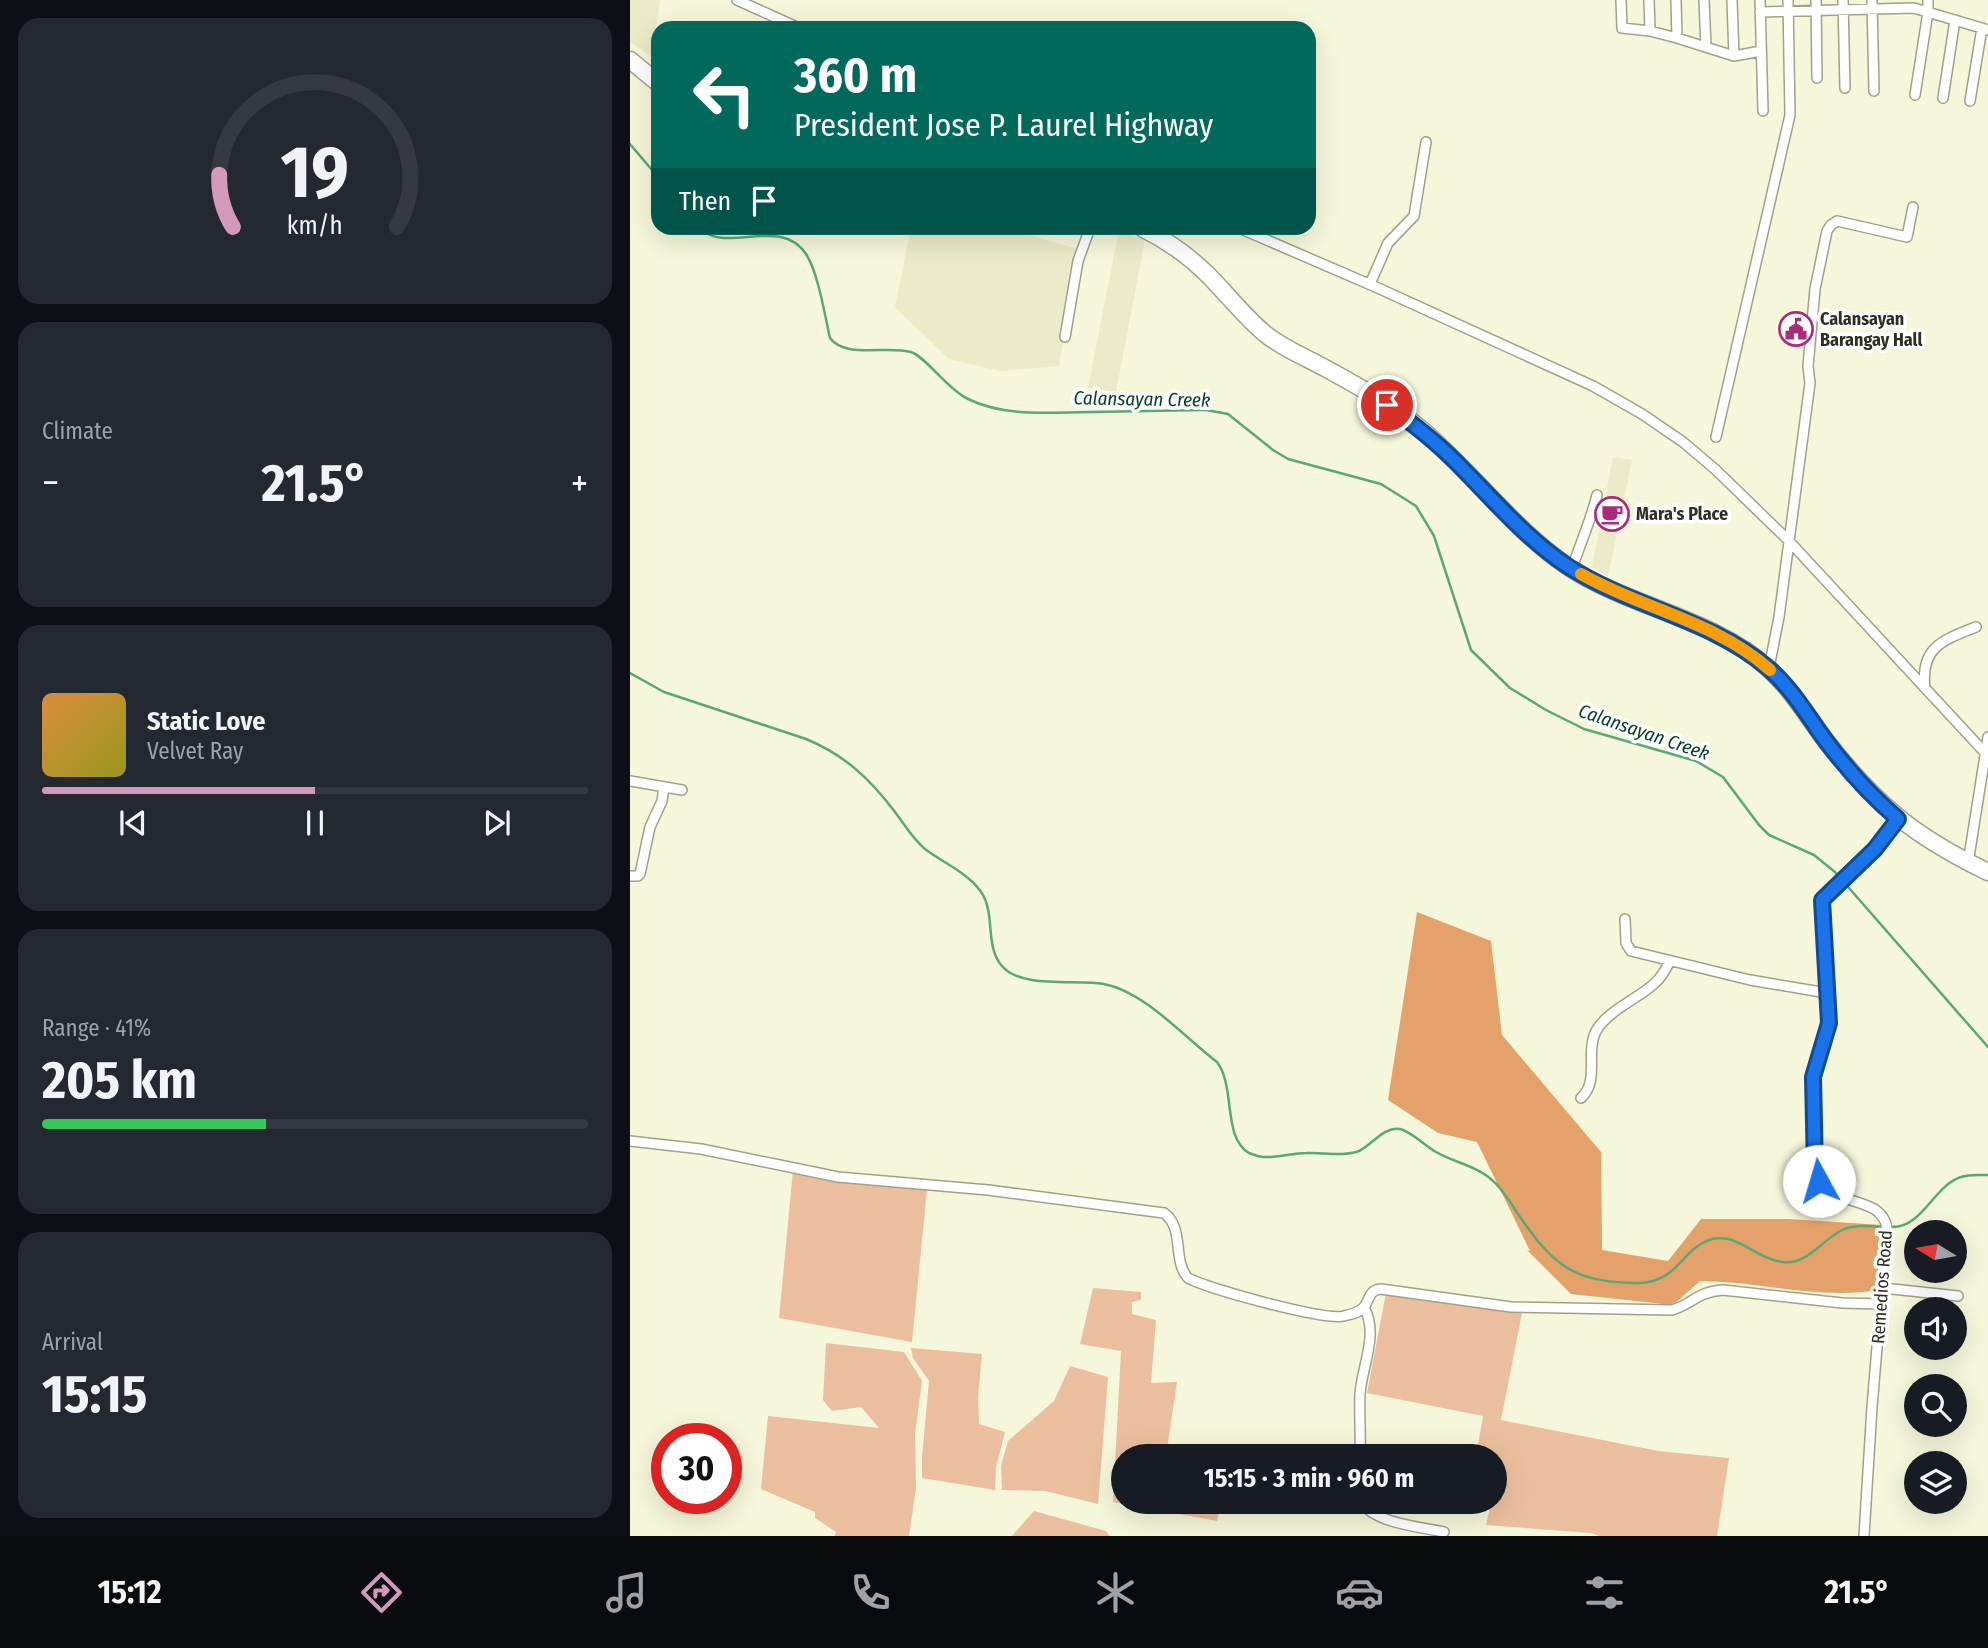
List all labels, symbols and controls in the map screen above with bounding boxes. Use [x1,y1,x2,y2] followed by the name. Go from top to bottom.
[794,46,917,105] text: 360 m
[679,49,770,140] icon: left
[794,106,1213,144] text: President Jose P. Laurel Highway
[281,129,349,216] text: 19
[745,182,783,220] icon: arrive
[679,186,731,217] text: Then
[287,211,343,241] text: km/h
[1820,308,1922,351] place label: Calansayan Barangay Hall
[1777,310,1815,348] public building icon: Calansayan Barangay Hall
[1357,375,1417,435] pin
[1073,386,1211,412] water label: Calansayan Creek
[1368,386,1406,424] icon: arrive
[42,417,113,445] text: Climate
[261,452,368,515] text: 21.5°
[42,460,59,506] text: −
[571,460,588,506] text: +
[1593,495,1631,533] cafe icon: Mara's Place
[1636,503,1728,525] place label: Mara's Place
[1576,699,1712,765] water label: Calansayan Creek
[147,706,265,737] text: Static Love
[147,737,243,765] text: Velvet Ray
[114,804,152,842] icon: previous
[296,804,334,842] icon: pause
[478,804,516,842] icon: next
[42,1014,151,1042] text: Range · 41%
[42,1049,197,1112] text: 205 km
[1782,1144,1856,1218] position arrow
[1904,1220,1967,1283] north arrow
[1904,1220,1967,1514] map controls
[1867,1229,1897,1345] street label: Remedios Road
[1904,1297,1967,1360] button: sound
[42,1328,103,1356] text: Arrival
[42,1363,147,1426] text: 15:15
[1904,1374,1967,1437] button: search
[651,1423,742,1514] speed limit sign: 30
[1904,1451,1967,1514] button: layers
[1204,1463,1414,1494] text: 15:15 · 3 min · 960 m
[357,1568,406,1617] icon: directions
[602,1568,651,1617] icon: music
[846,1568,895,1617] icon: phone
[1091,1568,1140,1617] icon: climate
[1335,1568,1384,1617] icon: car
[1580,1568,1629,1617] icon: filters
[98,1573,162,1611] text: 15:12
[1824,1573,1890,1611] text: 21.5°

